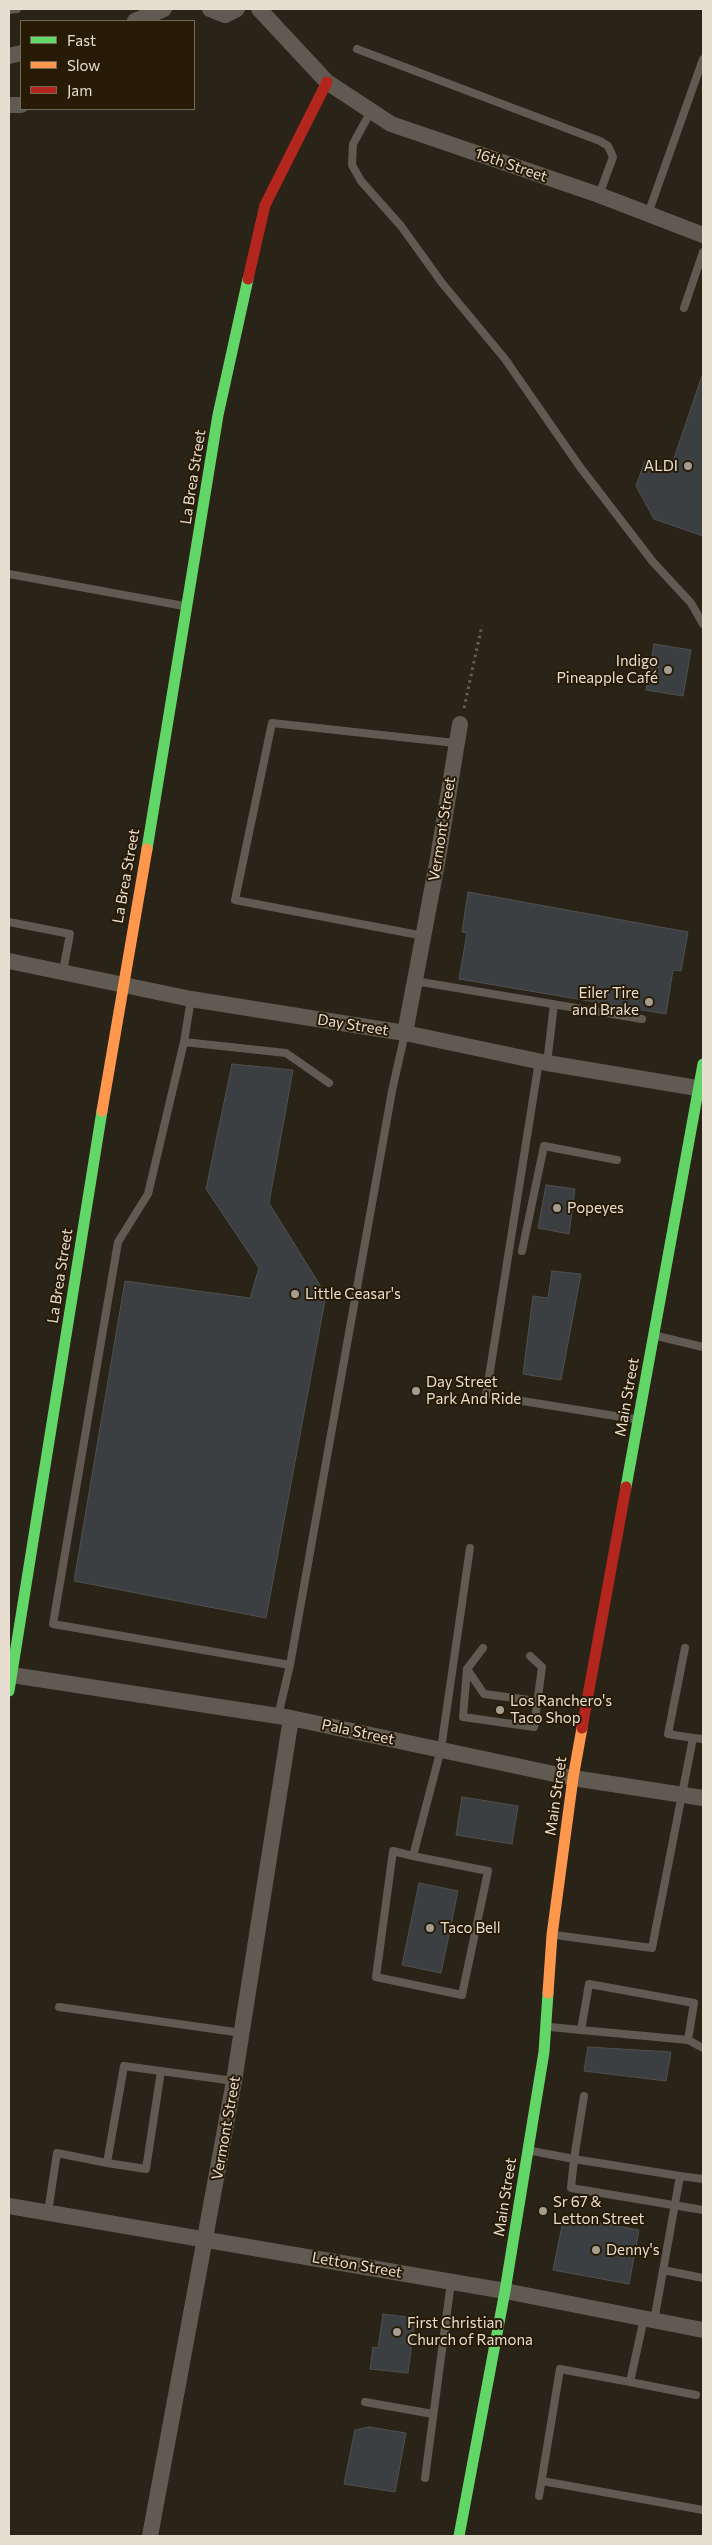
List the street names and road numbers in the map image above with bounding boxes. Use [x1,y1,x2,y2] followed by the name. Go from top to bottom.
[472,144,550,186] street label: 16th Street
[177,428,209,526] street label: La Brea Street
[425,776,459,882] street label: Vermont Street
[109,827,143,925] street label: La Brea Street
[316,1010,390,1040] street label: Day Street
[44,1227,76,1325] street label: La Brea Street
[611,1356,643,1438] street label: Main Street
[320,1715,396,1749] street label: Pala Street
[542,1755,570,1837] street label: Main Street
[208,2075,244,2181] street label: Vermont Street
[490,2156,520,2238] street label: Main Street
[310,2248,404,2282] street label: Letton Street

